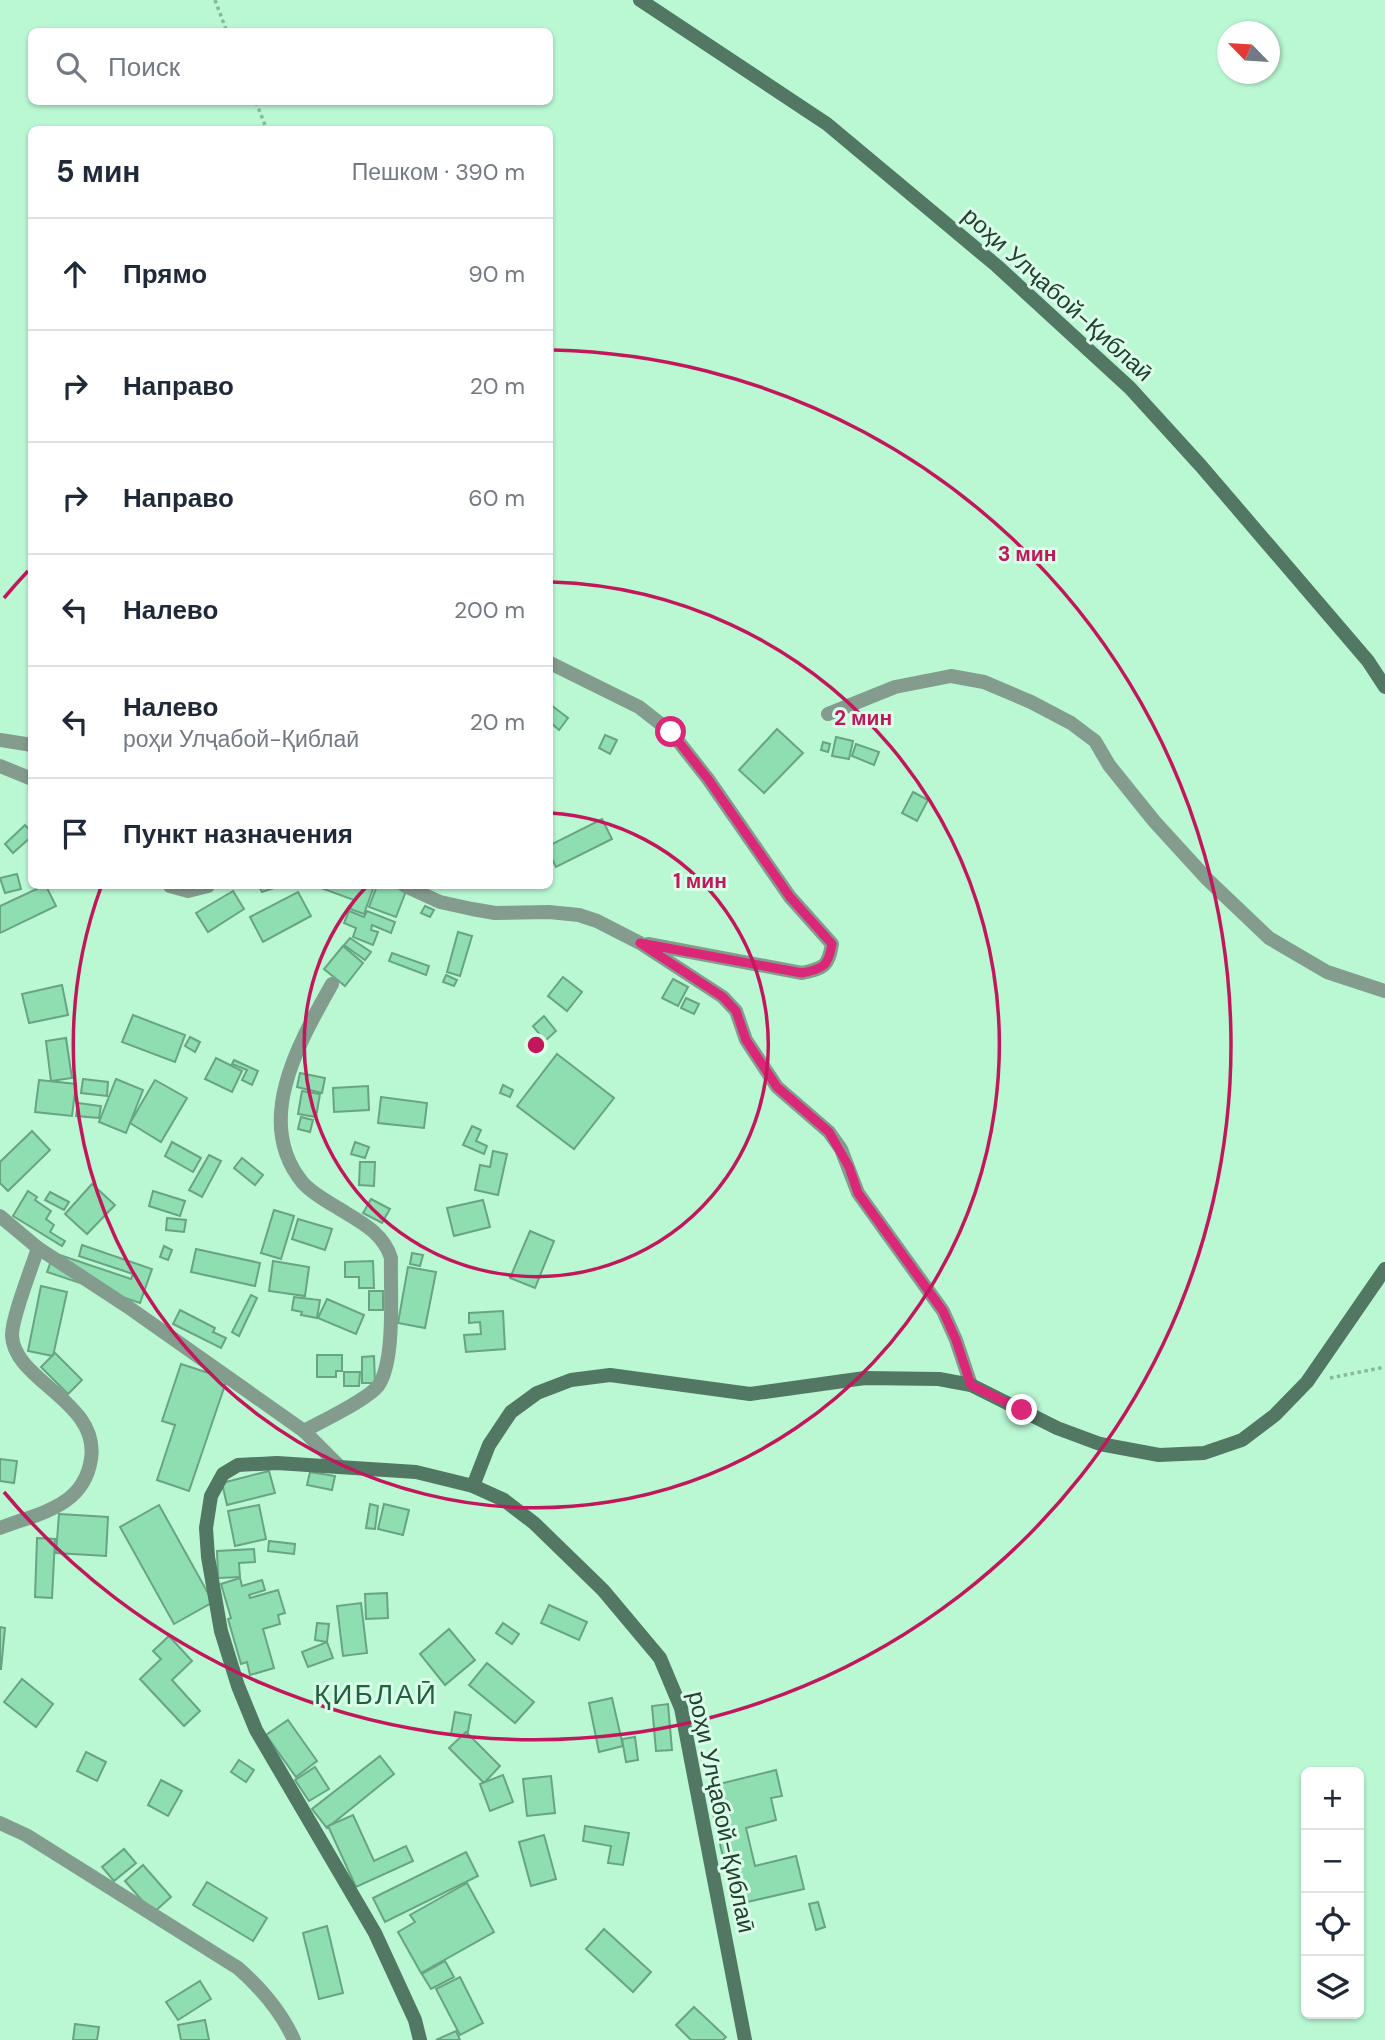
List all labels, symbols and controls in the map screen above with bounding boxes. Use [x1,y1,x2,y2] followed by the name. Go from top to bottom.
[1217,21,1280,84] north arrow
[28,28,553,105] search box
[52,48,90,86] icon: search
[108,50,180,84] text: Поиск
[56,152,140,191] text: 5 мин
[352,157,525,187] text: Пешком · 390 m
[956,200,1160,388] street label: роҳи Улҷабой-Қиблаӣ
[56,255,94,293] icon: ahead
[123,257,207,291] text: Прямо
[468,259,525,289] text: 90 m
[56,367,94,405] icon: right
[123,369,234,403] text: Направо
[470,371,525,401] text: 20 m
[56,479,94,517] icon: right
[123,481,234,515] text: Направо
[468,483,525,513] text: 60 m
[998,540,1056,568] text: 3 мин
[56,591,94,629] icon: left
[123,593,218,627] text: Налево
[454,595,525,625] text: 200 m
[123,690,218,724] text: Налево
[56,703,94,741] icon: left
[834,704,892,732] text: 2 мин
[470,707,525,737] text: 20 m
[655,716,686,747] route start
[123,724,359,754] text: роҳи Улҷабой-Қиблаӣ
[56,815,94,853] icon: arrive
[123,817,353,851] text: Пункт назначения
[673,867,727,895] text: 1 мин
[524,1033,548,1057] centre of rings
[1006,1394,1037,1425] route end
[314,1676,438,1713] district label: ҚИБЛАӢ
[681,1688,763,1936] street label: роҳи Улҷабой-Қиблаӣ
[1301,1767,1364,2019] map controls
[1301,1767,1364,1830] button: +
[1301,1830,1364,1893] button: −
[1301,1893,1364,1956] button: locate
[1301,1956,1364,2019] button: layers

